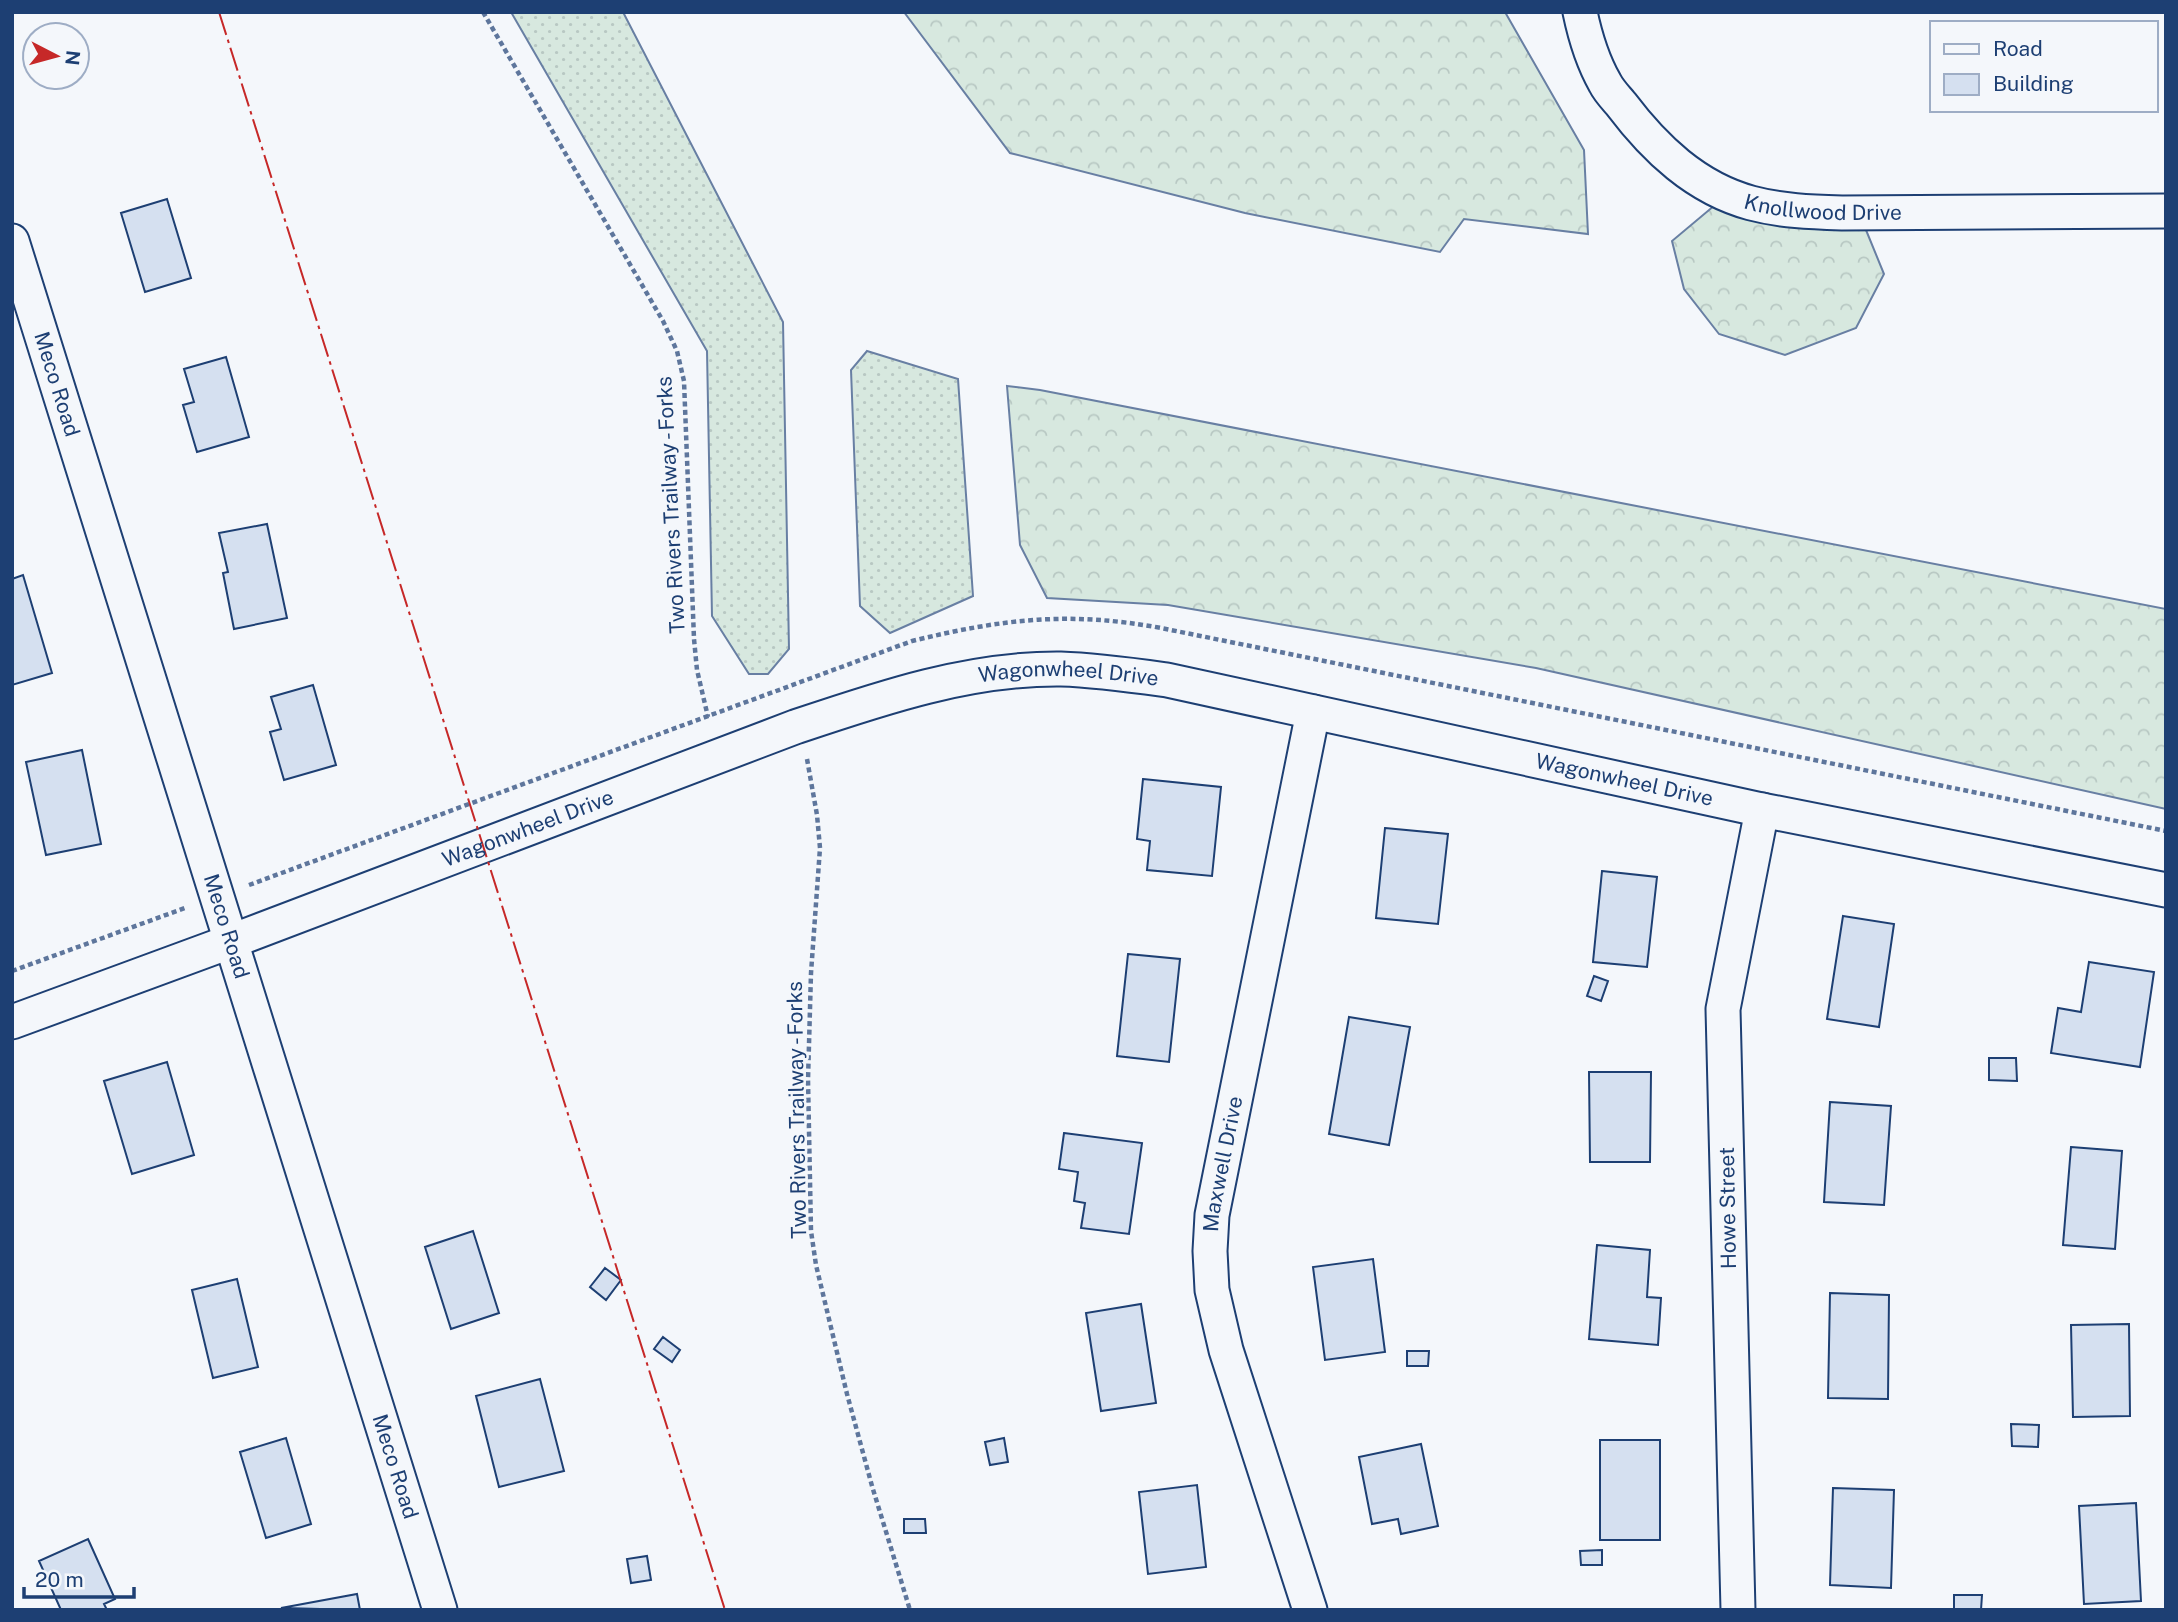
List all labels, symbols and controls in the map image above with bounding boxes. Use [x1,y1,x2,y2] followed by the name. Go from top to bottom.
[21,21,91,91] north arrow
[1930,21,2157,112] legend
[1993,36,2043,61] text: Road
[61,49,85,66] text: N
[1993,71,2074,96] text: Building
[1742,189,1902,225] street label: Knollwood Drive
[29,329,85,439] street label: Meco Road
[651,376,690,634] street label: Two Rivers Trailway - Forks
[976,656,1160,691] street label: Wagonwheel Drive
[1533,748,1716,811] street label: Wagonwheel Drive
[439,784,617,872] street label: Wagonwheel Drive
[199,871,255,982] street label: Meco Road
[782,981,811,1239] street label: Two Rivers Trailway - Forks
[1198,1094,1248,1232] street label: Maxwell Drive
[1714,1147,1741,1269] street label: Howe Street
[368,1411,424,1522] street label: Meco Road
[24,1556,135,1600] scale bar
[35,1567,84,1592] text: 20 m

